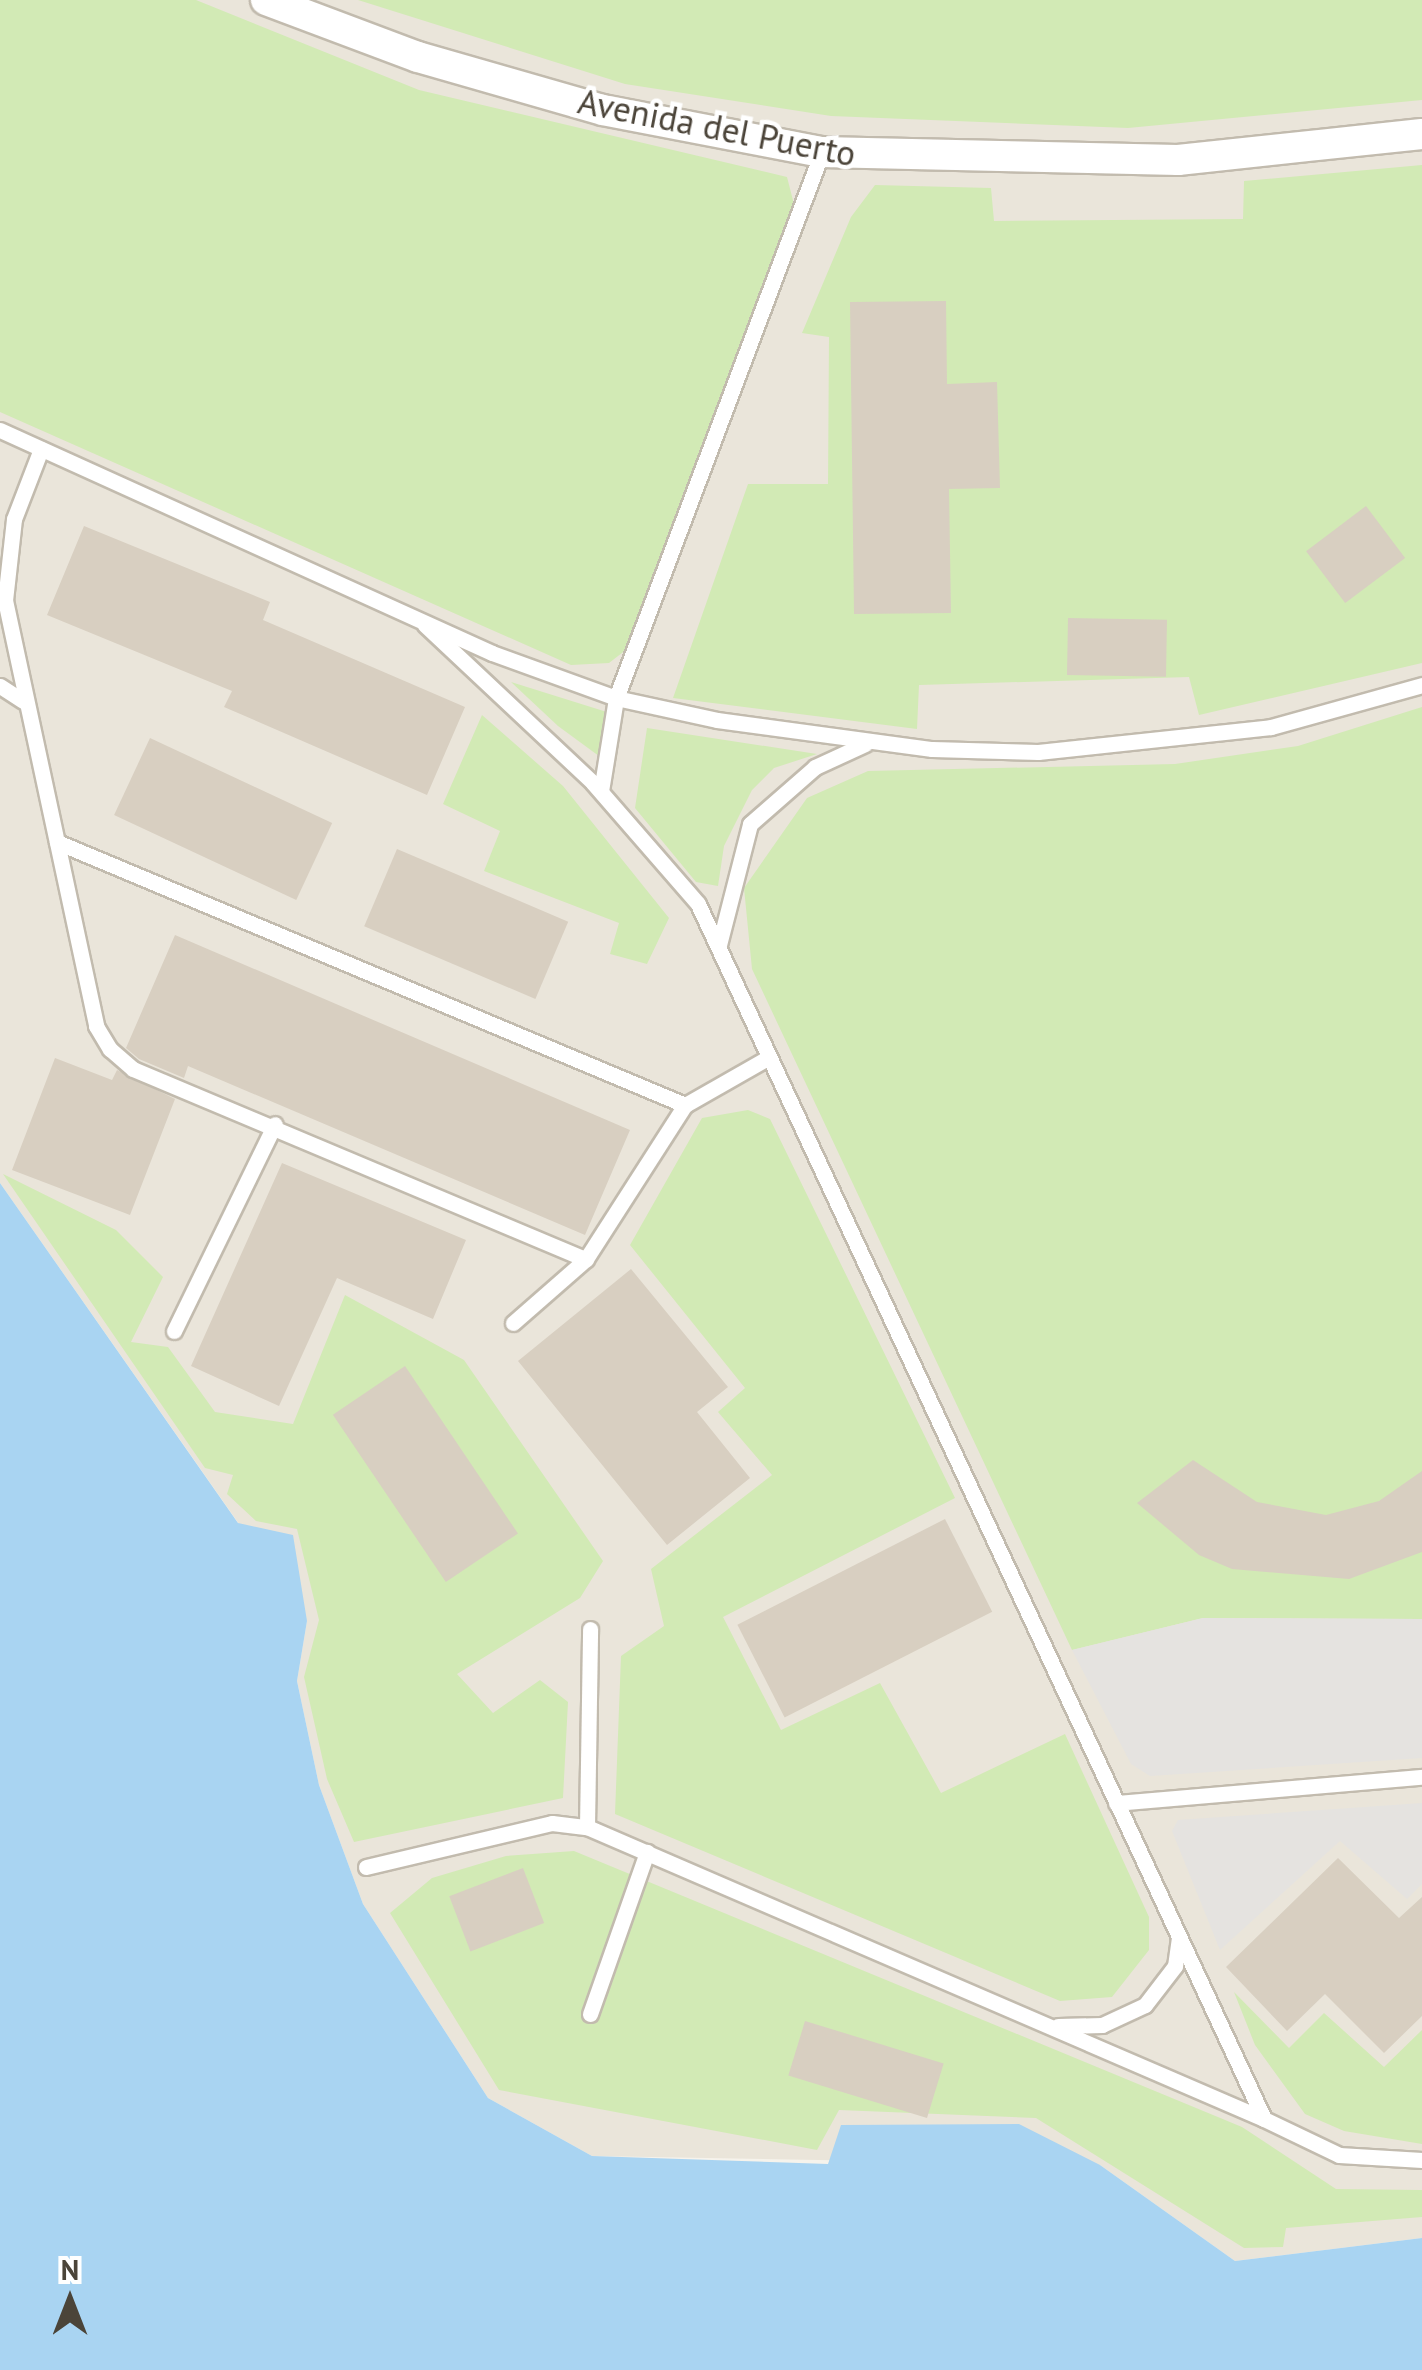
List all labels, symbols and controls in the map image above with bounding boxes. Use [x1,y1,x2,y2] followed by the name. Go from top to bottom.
[575,79,859,175] street label: Avenida del Puerto
[20,2250,120,2350] north arrow
[61,2251,79,2288] text: N

